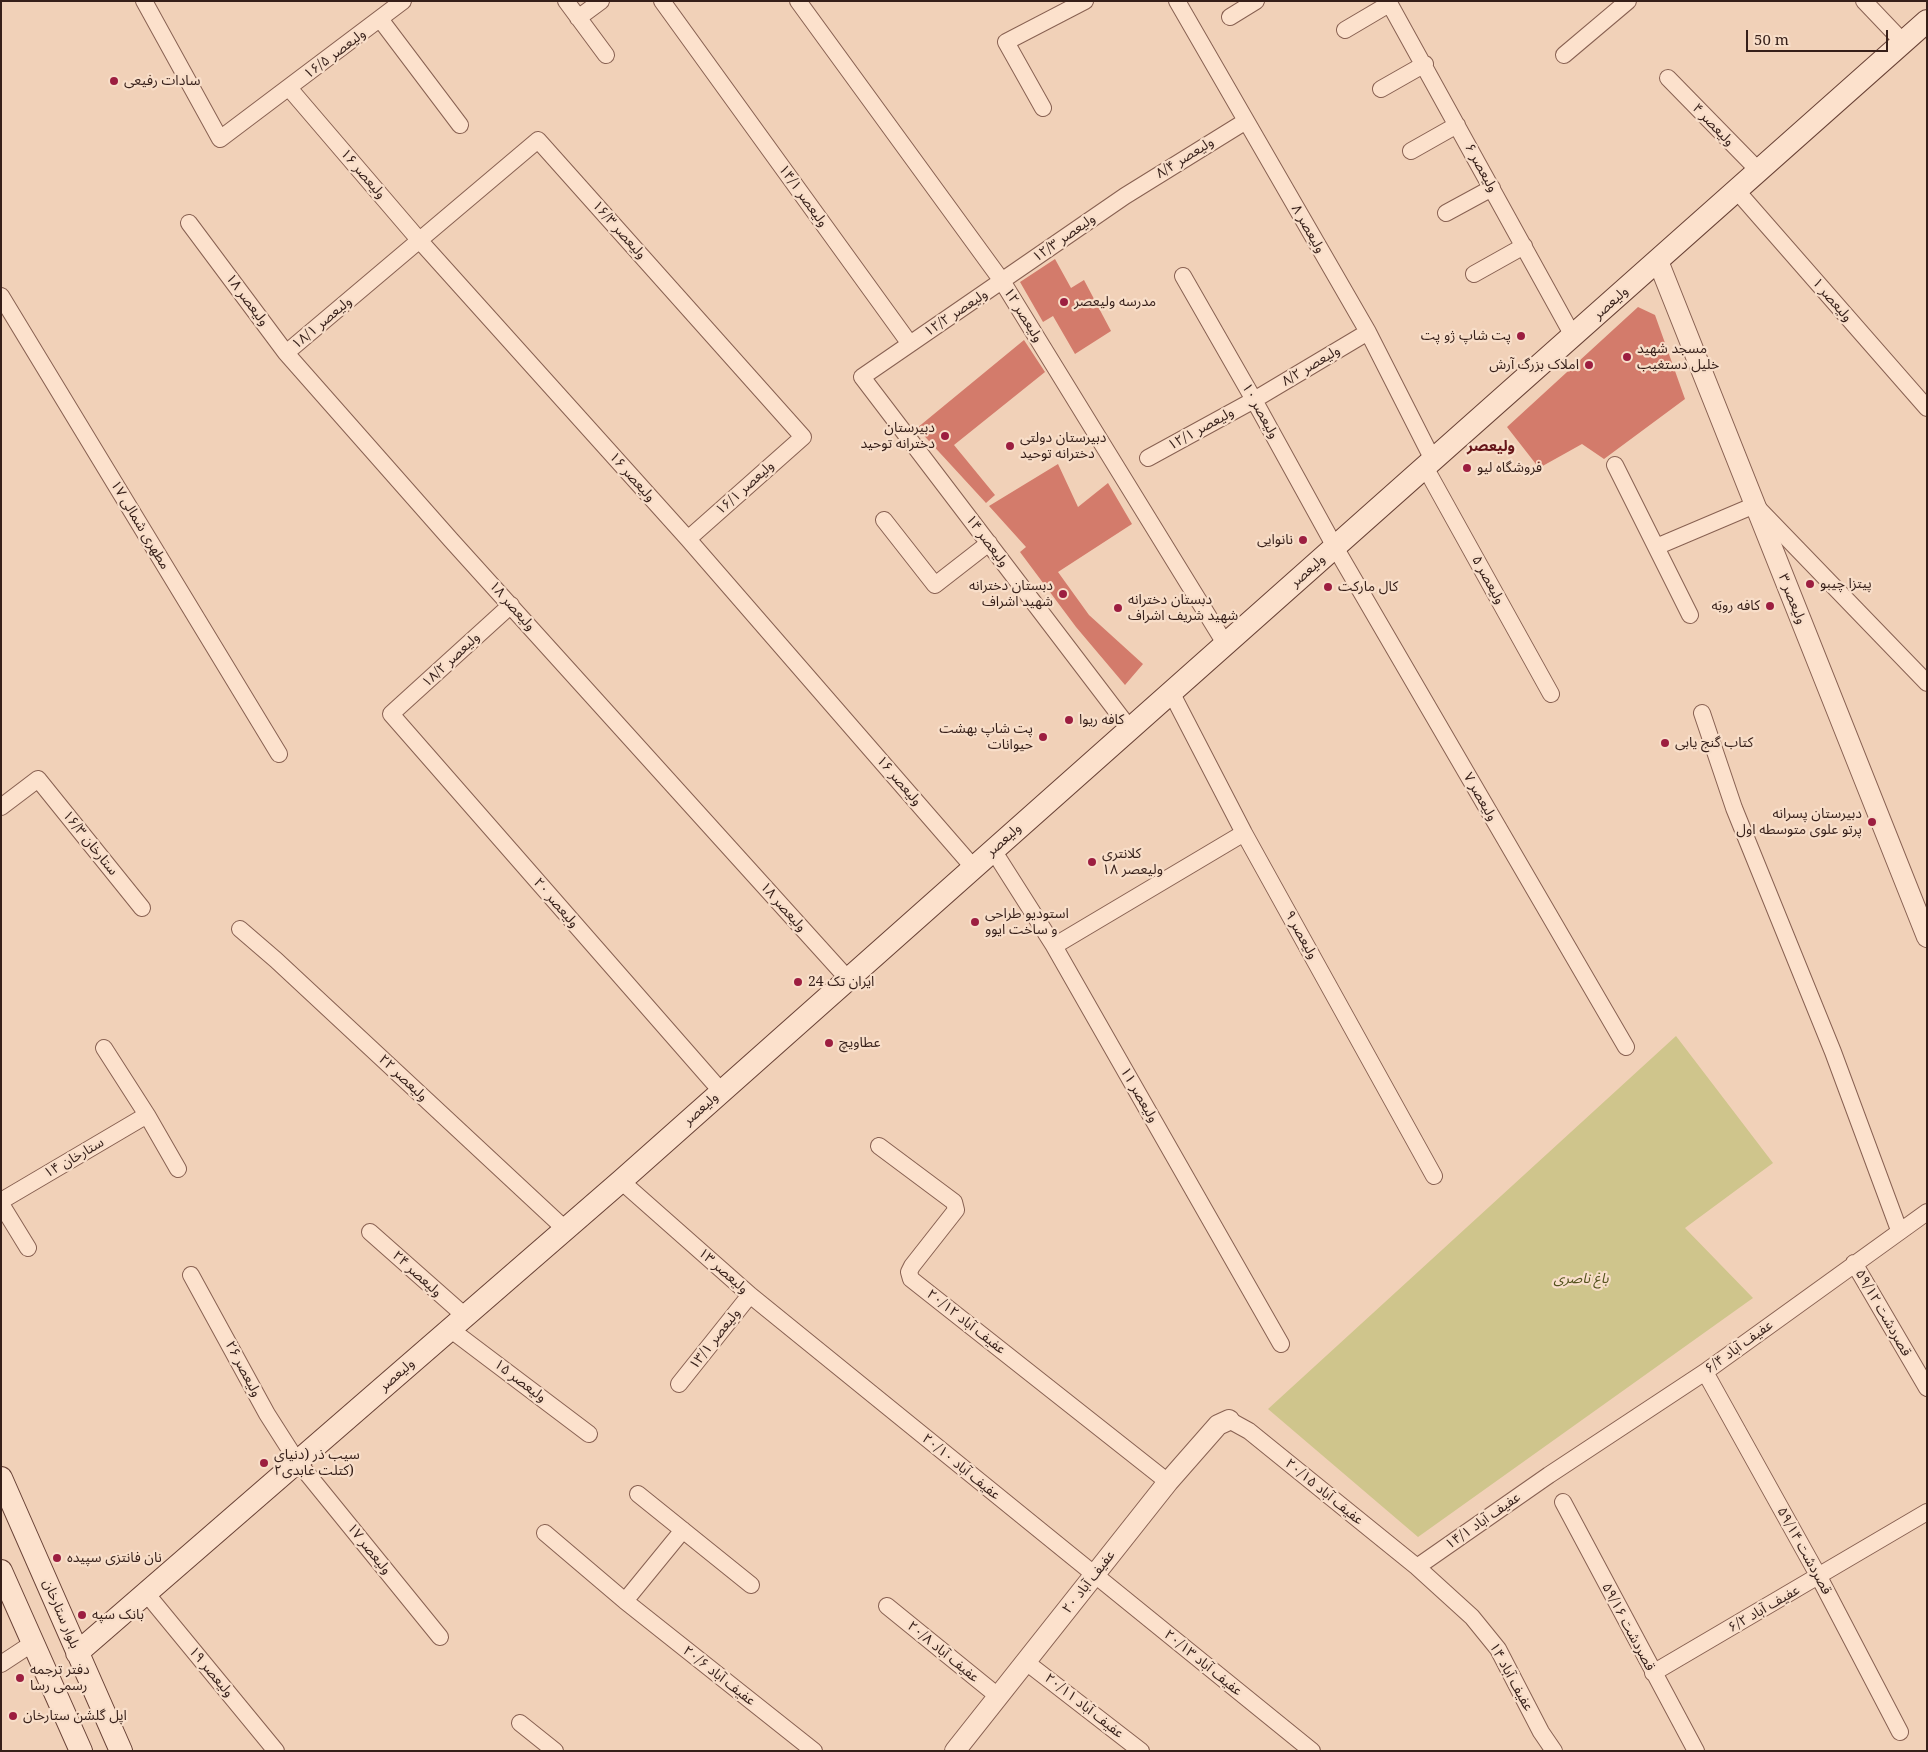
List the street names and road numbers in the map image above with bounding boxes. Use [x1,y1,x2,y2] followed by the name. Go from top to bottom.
[301,25,369,83] street label: ۱۶/۵ ولیعصر
[1689,100,1737,150] street label: ۴ ولیعصر
[1153,134,1217,182] street label: ۸/۴ ولیعصر
[1461,141,1501,195] street label: ۶ ولیعصر
[337,146,389,202] street label: ۱۶ ولیعصر
[775,162,831,230] street label: ۱۴/۱ ولیعصر
[588,197,650,263] street label: ۱۶/۳ ولیعصر
[1288,202,1328,256] street label: ۸ ولیعصر
[1029,210,1099,266] street label: ۱۲/۳ ولیعصر
[222,271,272,329] street label: ۱۸ ولیعصر
[1808,275,1856,325] street label: ۱ ولیعصر
[1590,283,1632,323] street label: ولیعصر
[1000,285,1046,345] street label: ۱۲ ولیعصر
[921,286,991,340] street label: ۱۲/۲ ولیعصر
[289,293,355,353] street label: ۱۸/۱ ولیعصر
[1279,342,1343,390] street label: ۸/۲ ولیعصر
[1238,380,1282,442] street label: ۱۰ ولیعصر
[1165,404,1237,454] street label: ۱۲/۱ ولیعصر
[605,449,659,505] street label: ۱۶ ولیعصر
[712,457,778,519] street label: ۱۶/۱ ولیعصر
[107,477,173,573] street label: ۱۷ مطهری شمالی
[962,512,1012,570] street label: ۱۴ ولیعصر
[1287,551,1329,591] street label: ولیعصر
[1468,553,1508,607] street label: ۵ ولیعصر
[1774,571,1810,627] street label: ۳ ولیعصر
[485,578,539,634] street label: ۱۸ ولیعصر
[419,629,483,691] street label: ۱۸/۲ ولیعصر
[873,753,925,809] street label: ۱۶ ولیعصر
[1460,770,1500,824] street label: ۷ ولیعصر
[59,807,121,879] street label: ۱۶/۳ ستارخان
[983,820,1025,860] street label: ولیعصر
[530,875,582,931] street label: ۲۰ ولیعصر
[756,879,810,935] street label: ۱۸ ولیعصر
[1281,908,1321,962] street label: ۹ ولیعصر
[375,1051,431,1105] street label: ۲۲ ولیعصر
[1117,1064,1161,1126] street label: ۱۱ ولیعصر
[680,1089,722,1129] street label: ولیعصر
[41,1134,107,1182] street label: ۱۴ ستارخان
[695,1245,751,1297] street label: ۱۳ ولیعصر
[389,1247,445,1301] street label: ۲۴ ولیعصر
[1851,1267,1915,1359] street label: ۵۹/۱۲ قصردشت
[923,1286,1009,1358] street label: عفیف آباد ۲۰/۱۲
[686,1305,744,1373] street label: ۱۳/۱ ولیعصر
[1702,1317,1776,1377] street label: عفیف آباد ۶/۴
[221,1338,265,1400] street label: ۲۶ ولیعصر
[376,1355,418,1395] street label: ولیعصر
[491,1356,549,1406] street label: ۱۵ ولیعصر
[919,1430,1003,1504] street label: عفیف آباد ۲۰/۱۰
[1282,1455,1366,1529] street label: عفیف آباد ۲۰/۱۵
[1442,1489,1524,1553] street label: عفیف آباد ۱۴/۱
[1773,1504,1835,1598] street label: ۵۹/۱۴ قصردشت
[343,1520,395,1578] street label: ۱۷ ولیعصر
[1059,1547,1119,1617] street label: عفیف آباد ۲۰
[39,1577,83,1651] street label: بلوار ستارخان
[1598,1580,1658,1674] street label: ۵۹/۱۶ قصردشت
[1725,1582,1803,1636] street label: عفیف آباد ۶/۲
[904,1618,982,1686] street label: عفیف آباد ۲۰/۸
[1161,1626,1245,1700] street label: عفیف آباد ۲۰/۱۳
[1485,1640,1537,1714] street label: عفیف آباد ۱۴
[679,1642,759,1710] street label: عفیف آباد ۲۰/۶
[185,1643,237,1701] street label: ۱۹ ولیعصر
[1041,1670,1127,1742] street label: عفیف آباد ۲۰/۱۱

